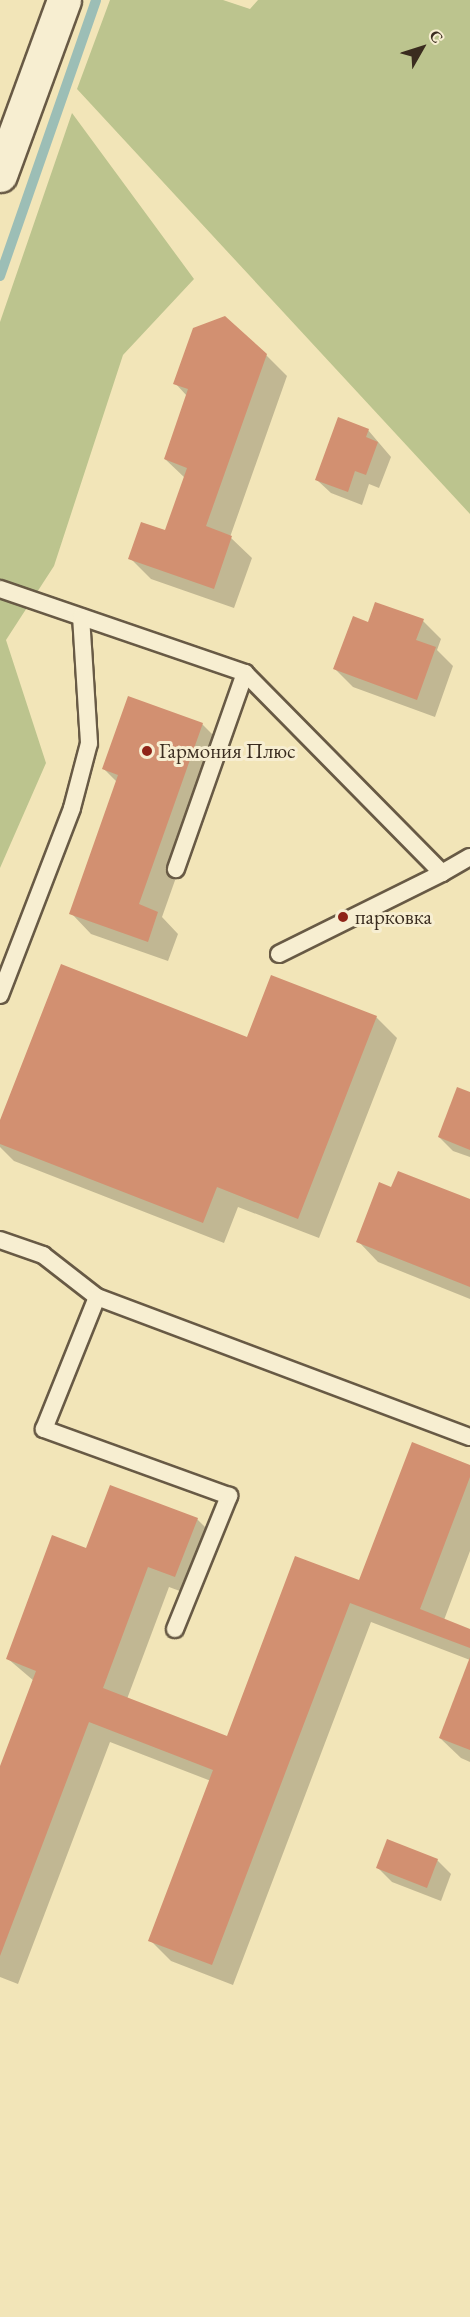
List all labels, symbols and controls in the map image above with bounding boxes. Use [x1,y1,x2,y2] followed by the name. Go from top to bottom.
[392,18,452,78] north arrow
[425,25,448,47] text: С
[159,738,296,764] place label: Гармония Плюс
[140,744,154,758] marker: Гармония Плюс
[355,904,432,930] place label: парковка
[336,910,350,924] marker: парковка

